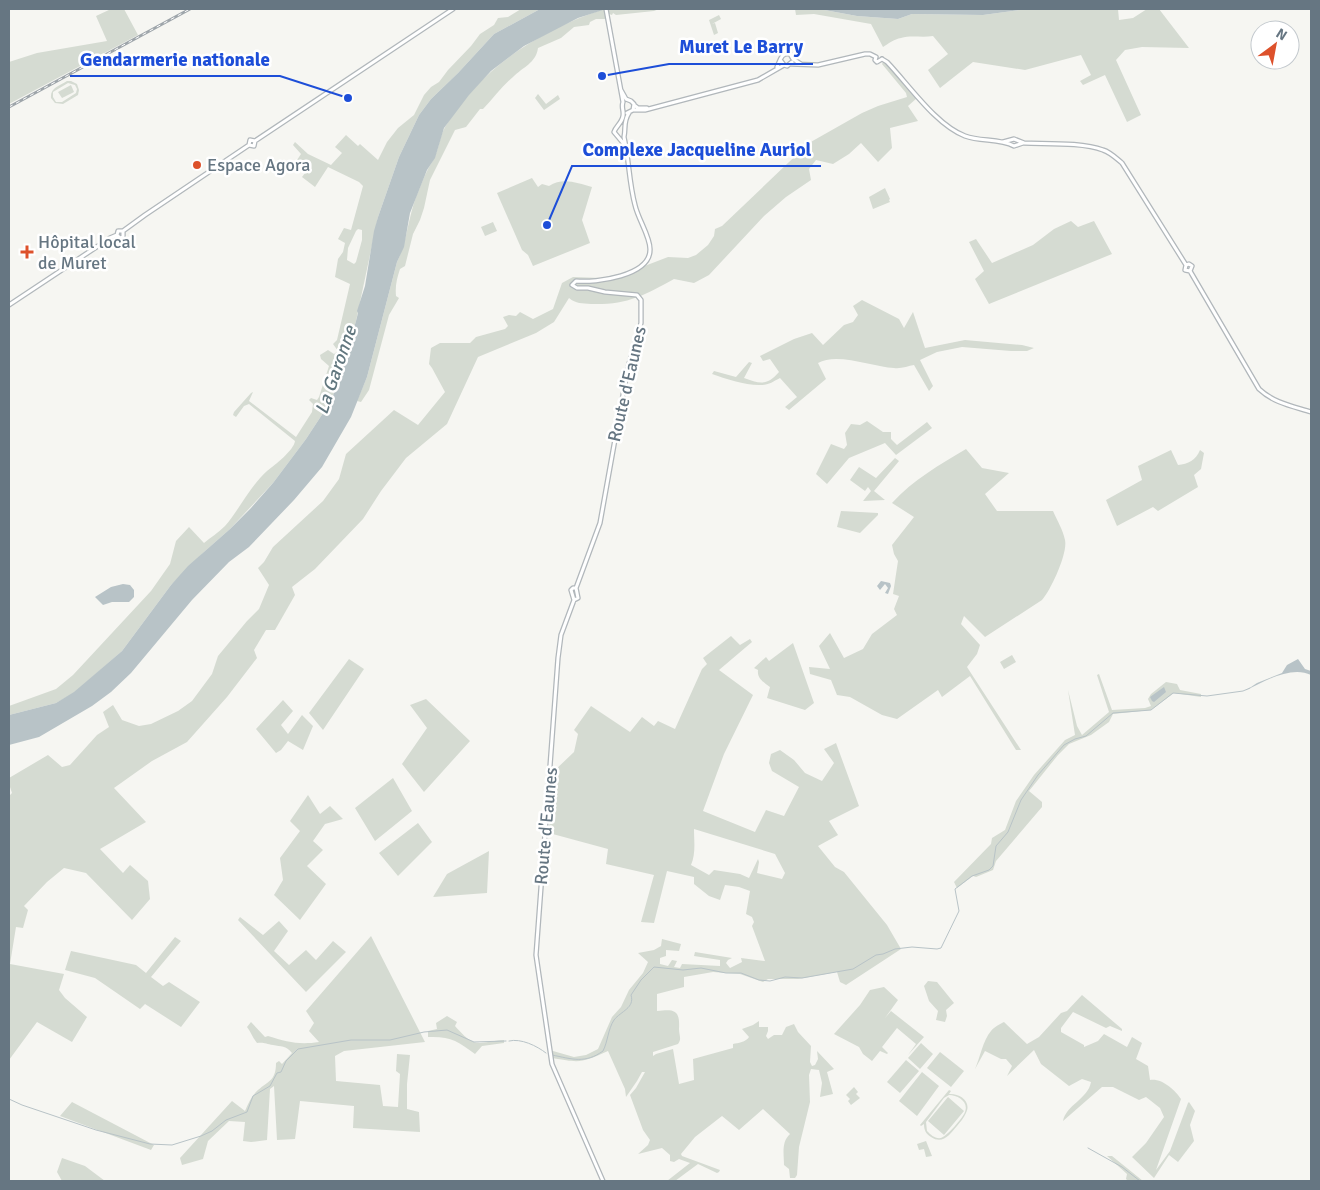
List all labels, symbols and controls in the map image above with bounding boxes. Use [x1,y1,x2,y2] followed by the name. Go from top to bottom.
[1250,20,1300,70] north arrow
[1273,25,1290,44] text: N
[669,30,813,64] callout: Muret Le Barry
[679,35,804,59] text: Muret Le Barry
[70,42,280,76] callout: Gendarmerie nationale
[80,48,270,72] text: Gendarmerie nationale
[572,132,821,166] callout: Complexe Jacqueline Auriol
[582,138,812,162] text: Complexe Jacqueline Auriol
[207,154,310,176] place label: Espace Agora
[191,159,203,171] marker: Espace Agora
[38,231,136,274] place label: Hôpital local de Muret
[20,245,34,259] marker: Hôpital local de Muret
[310,321,363,417] water label: La Garonne
[603,324,651,444] street label: Route d'Eaunes
[530,766,562,886] street label: Route d'Eaunes

